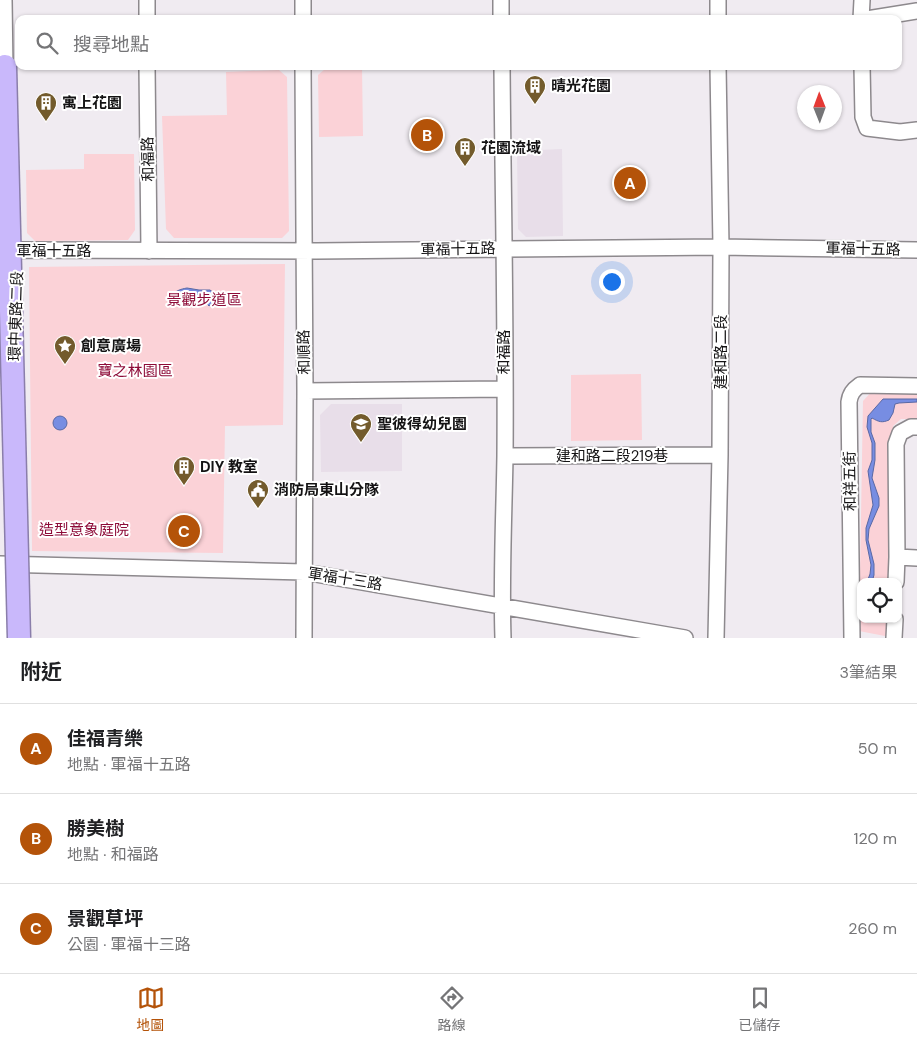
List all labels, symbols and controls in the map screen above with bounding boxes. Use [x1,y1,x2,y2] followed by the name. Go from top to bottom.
[15,15,902,70] search box
[33,29,61,57] icon: search
[73,32,149,57] text: 搜尋地點
[523,74,547,105] building icon: 晴光花園
[551,76,611,96] place label: 晴光花園
[797,85,842,130] north arrow
[34,91,58,122] building icon: 寓上花園
[62,93,122,113] place label: 寓上花園
[411,116,443,154] pin: B
[138,136,158,182] street label: 和福路
[453,136,477,167] building icon: 花園流域
[481,138,541,158] place label: 花園流域
[614,164,646,202] pin: A
[420,238,496,260] street label: 軍福十五路
[825,238,901,260] street label: 軍福十五路
[16,241,92,261] street label: 軍福十五路
[599,269,625,295] your location
[4,271,28,361] street label: 環中東路二段
[166,290,242,310] park label: 景觀步道區
[711,314,731,390] street label: 建和路二段
[294,329,314,375] street label: 和順路
[494,329,514,375] street label: 和福路
[53,334,77,365] place icon: 創意廣場
[81,336,141,356] place label: 創意廣場
[97,361,173,381] park label: 寶之林園區
[349,412,373,443] school or university icon: 聖彼得幼兒園
[377,414,467,434] place label: 聖彼得幼兒園
[556,446,668,466] street label: 建和路二段219巷
[839,451,861,511] street label: 和祥五街
[172,455,196,486] building icon: DIY 教室
[200,457,258,477] place label: DIY 教室
[246,478,270,509] public building icon: 消防局東山分隊
[274,480,379,500] place label: 消防局東山分隊
[168,512,200,550] pin: C
[39,520,129,540] park label: 造型意象庭院
[306,563,384,595] street label: 軍福十三路
[857,578,902,623] map controls
[857,578,902,623] button: locate
[20,658,62,686] text: 附近
[840,662,897,683] text: 3筆結果
[67,726,143,751] text: 佳福青樂
[30,738,42,759] text: A
[858,738,897,759] text: 50 m
[67,754,191,775] text: 地點 · 軍福十五路
[67,816,124,841] text: 勝美樹
[31,828,41,849] text: B
[853,828,897,849] text: 120 m
[67,844,159,865] text: 地點 · 和福路
[67,906,143,931] text: 景觀草坪
[30,918,42,939] text: C
[848,918,897,939] text: 260 m
[67,934,191,955] text: 公園 · 軍福十三路
[137,984,165,1034] tab: 地圖
[438,984,466,1034] tab: 路線
[739,984,781,1034] tab: 已儲存

